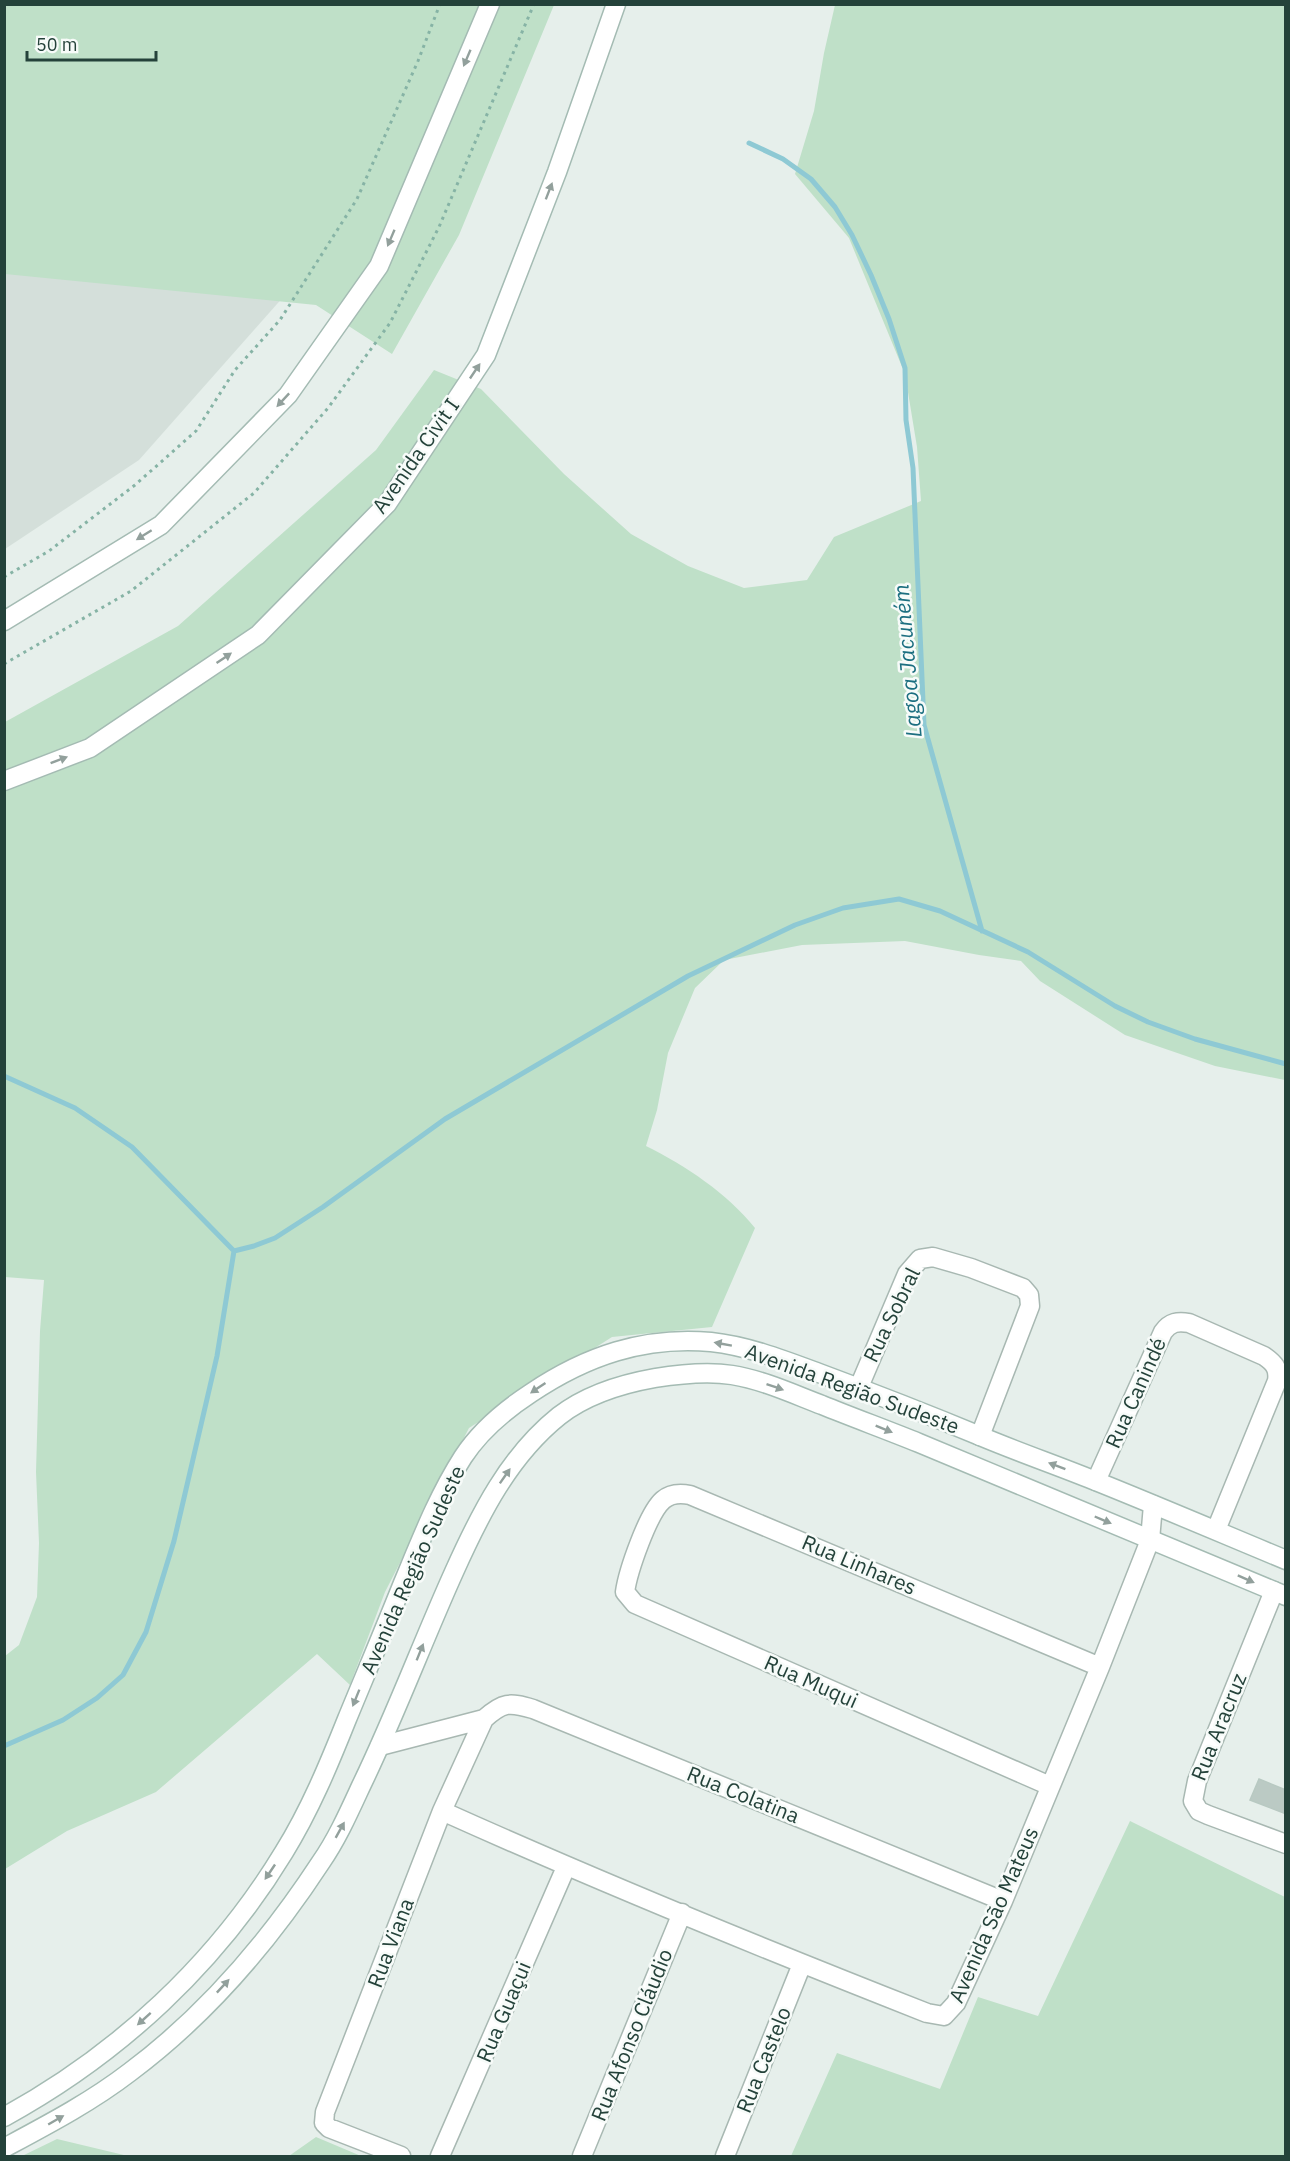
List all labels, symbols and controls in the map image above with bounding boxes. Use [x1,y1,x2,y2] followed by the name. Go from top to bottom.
[27,24,156,62] scale bar
[36,33,78,56] text: 50 m
[462,50,472,68] one-way arrow
[545,182,554,200] one-way arrow
[386,229,395,247] one-way arrow
[469,363,480,379] one-way arrow
[276,392,290,407] one-way arrow
[365,392,465,519] street label: Avenida Civit I
[136,530,152,541] one-way arrow
[885,583,928,739] water label: Lagoa Jacuném
[216,653,232,664] one-way arrow
[50,755,68,765] one-way arrow
[856,1262,926,1367] street label: Rua Sobral
[1098,1333,1172,1452] street label: Rua Canindé
[741,1336,963,1440] street label: Avenida Região Sudeste
[713,1340,732,1349] one-way arrow
[530,1382,546,1393] one-way arrow
[766,1383,784,1393] one-way arrow
[876,1424,894,1434] one-way arrow
[353,1461,471,1678] street label: Avenida Região Sudeste
[1048,1461,1066,1471] one-way arrow
[499,1468,510,1485] one-way arrow
[1094,1516,1112,1525] one-way arrow
[798,1527,921,1601] street label: Rua Linhares
[1238,1574,1256,1584] one-way arrow
[415,1642,425,1660] one-way arrow
[760,1648,863,1714] street label: Rua Muqui
[1184,1668,1252,1785] street label: Rua Aracruz
[351,1689,361,1707] one-way arrow
[683,1759,804,1829] street label: Rua Colatina
[335,1821,345,1838] one-way arrow
[942,1822,1044,2007] street label: Avenida São Mateus
[265,1864,276,1881] one-way arrow
[360,1894,420,1992] street label: Rua Viana
[584,1944,678,2125] street label: Rua Afonso Cláudio
[469,1957,537,2066] street label: Rua Guaçui
[216,1979,230,1993] one-way arrow
[729,2002,797,2117] street label: Rua Castelo
[136,2012,151,2026] one-way arrow
[48,2115,65,2125] one-way arrow

